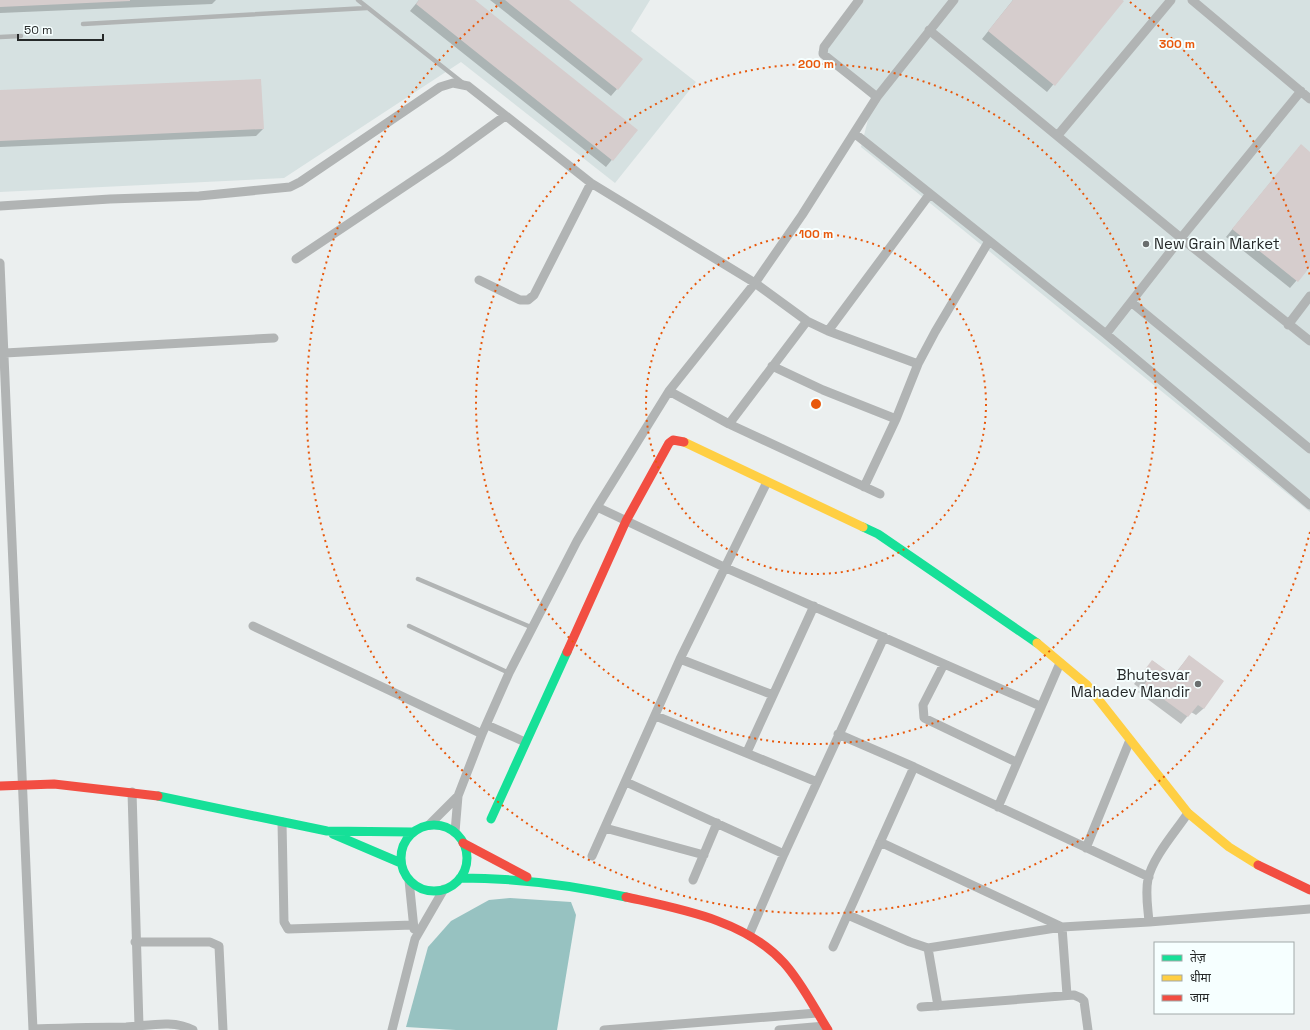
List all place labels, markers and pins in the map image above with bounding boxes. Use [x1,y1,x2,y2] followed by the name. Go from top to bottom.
[1154,234,1280,253] place label: New Grain Market
[1141,239,1151,249] marker: New Grain Market
[809,397,823,411] centre of rings
[1071,665,1190,701] place label: Bhutesvar Mahadev Mandir
[1193,679,1203,689] marker: Bhutesvar Mahadev Mandir

